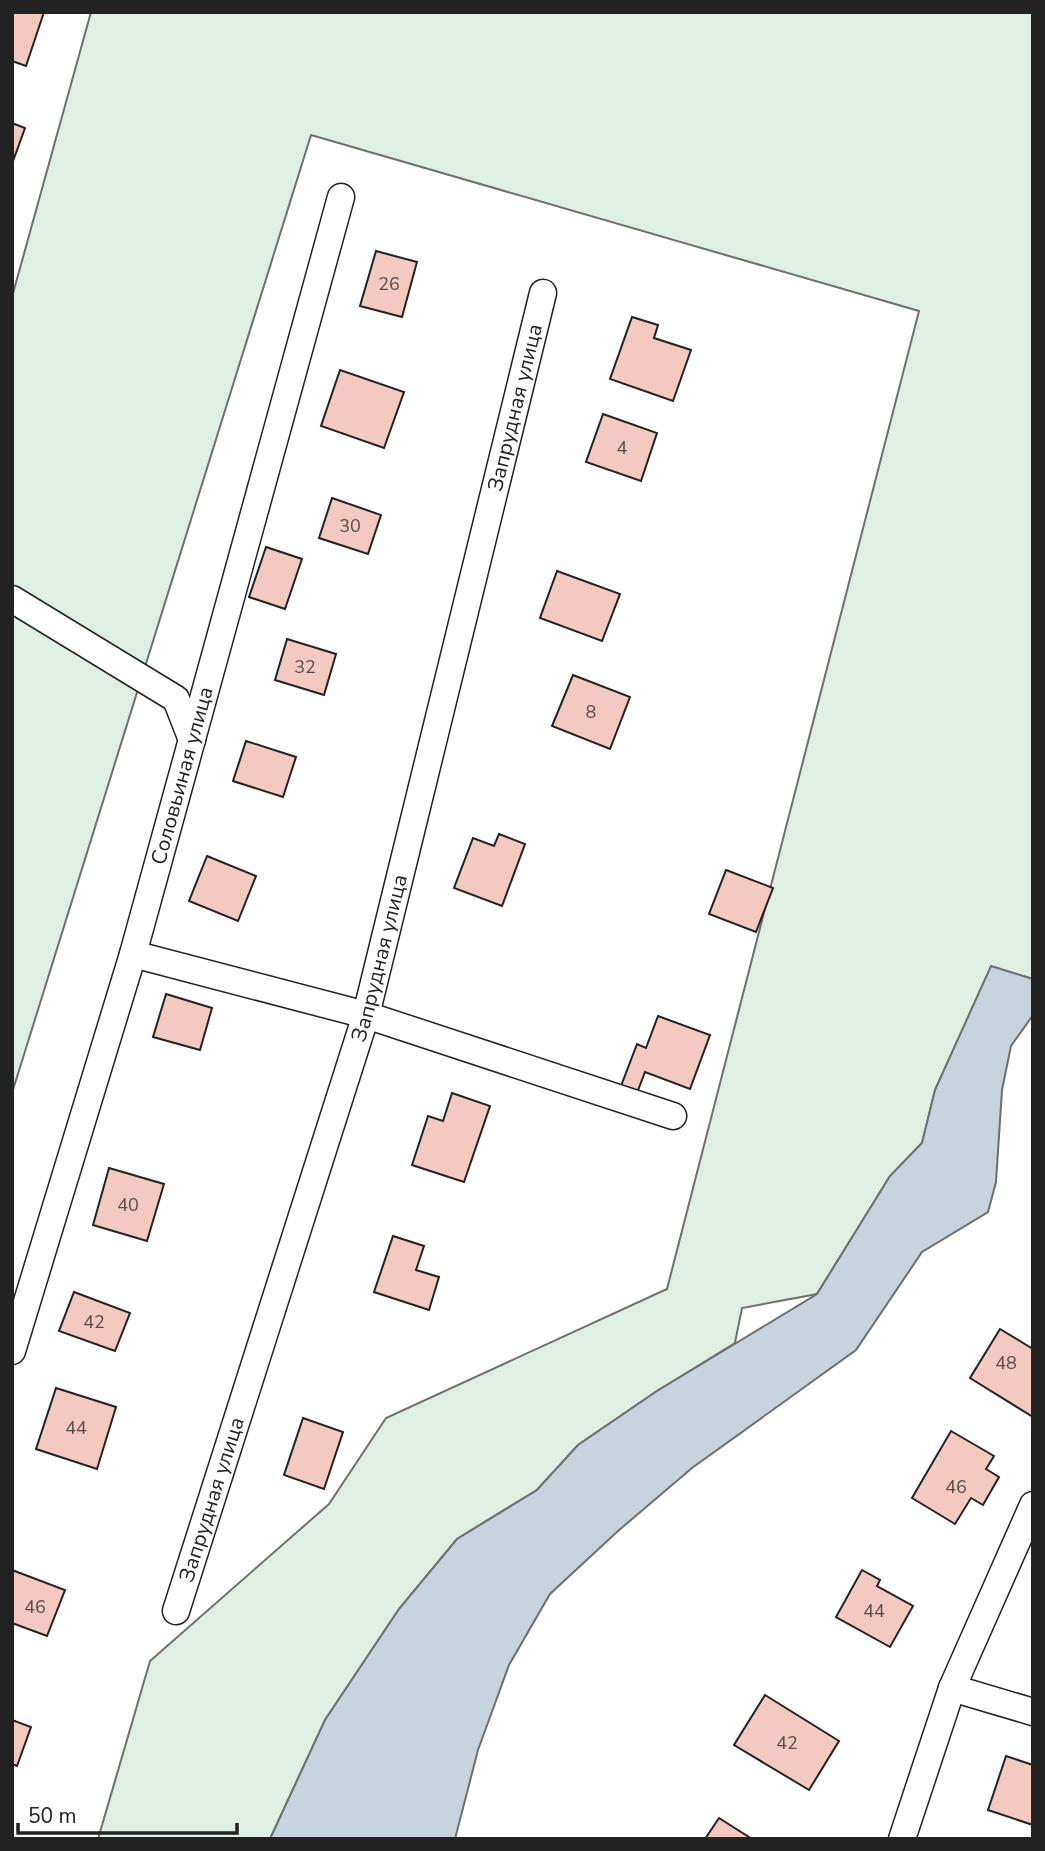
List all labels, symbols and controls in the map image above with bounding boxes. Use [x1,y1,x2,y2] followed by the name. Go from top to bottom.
[378,272,400,296] house number: 26
[481,321,549,494] street label: Запрудная улица
[617,436,628,460] house number: 4
[339,514,361,538] house number: 30
[294,655,316,679] house number: 32
[144,683,220,868] street label: Соловьиная улица
[586,700,596,724] house number: 8
[344,872,414,1045] street label: Запрудная улица
[117,1193,139,1217] house number: 40
[83,1310,105,1334] house number: 42
[995,1351,1017,1375] house number: 48
[172,1414,251,1586] street label: Запрудная улица
[65,1416,87,1440] house number: 44
[945,1475,967,1499] house number: 46
[24,1595,46,1619] house number: 46
[863,1599,885,1623] house number: 44
[776,1731,798,1755] house number: 42
[18,1792,236,1836] scale bar
[28,1802,77,1830] text: 50 m

